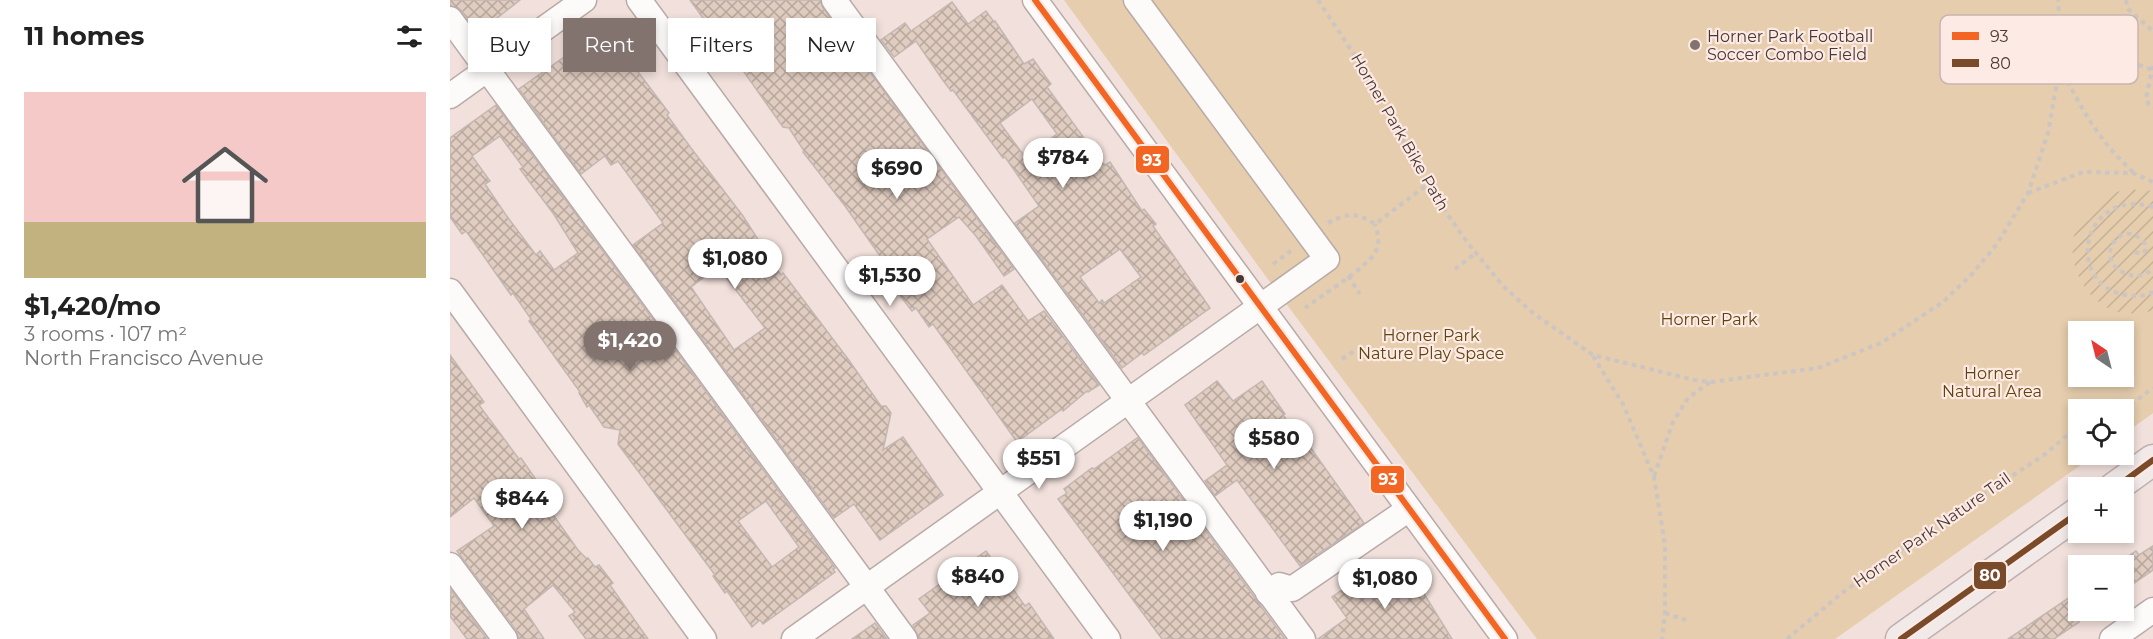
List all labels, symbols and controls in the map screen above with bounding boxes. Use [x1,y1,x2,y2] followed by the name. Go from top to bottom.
[1940,15,2138,84] legend
[468,18,551,72] chip: Buy
[563,18,656,72] chip: Rent
[668,18,774,72] chip: Filters
[786,18,876,72] chip: New
[24,20,144,52] text: 11 homes
[393,20,426,53] icon: filters
[1707,27,1873,64] place label: Horner Park Football Soccer Combo Field
[1990,27,2009,46] text: 93
[1688,38,1702,52] marker: Horner Park Football Soccer Combo Field
[1347,50,1453,214] street label: Horner Park Bike Path
[1990,54,2011,73] text: 80
[171,131,279,239] icon: home
[1027,138,1099,189] pin: $784
[1037,145,1089,169] text: $784
[1135,145,1170,174] line badge: 93
[861,149,933,200] pin: $690
[1142,151,1162,170] text: 93
[871,156,923,180] text: $690
[686,239,784,290] pin: $1,080
[702,246,768,270] text: $1,080
[841,256,939,307] pin: $1,530
[859,263,921,287] text: $1,530
[1234,273,1246,285] unlabelled marker
[24,290,161,322] text: $1,420/mo
[1661,310,1758,329] park label: Horner Park
[581,321,679,372] pin: $1,420
[2068,321,2134,387] north arrow
[2068,321,2134,621] map controls
[24,322,187,346] text: 3 rooms · 107 m²
[1358,326,1504,363] park label: Horner Park Nature Play Space
[598,328,662,352] text: $1,420
[24,346,264,370] text: North Francisco Avenue
[1942,364,2042,401] park label: Horner Natural Area
[2068,399,2134,465] button: locate
[1238,419,1310,470] pin: $580
[1248,426,1300,450] text: $580
[1003,439,1075,490] pin: $551
[1017,446,1061,470] text: $551
[1370,465,1405,494] line badge: 93
[1850,468,2014,592] street label: Horner Park Nature Tail
[1378,470,1398,489] text: 93
[2068,477,2134,543] button: +
[486,479,558,530] pin: $844
[495,486,549,510] text: $844
[1114,501,1212,552] pin: $1,190
[1133,508,1193,532] text: $1,190
[2068,555,2134,621] button: −
[942,557,1014,608] pin: $840
[1336,559,1434,610] pin: $1,080
[1973,561,2007,590] line badge: 80
[951,564,1005,588] text: $840
[1352,566,1418,590] text: $1,080
[1979,566,2001,585] text: 80

